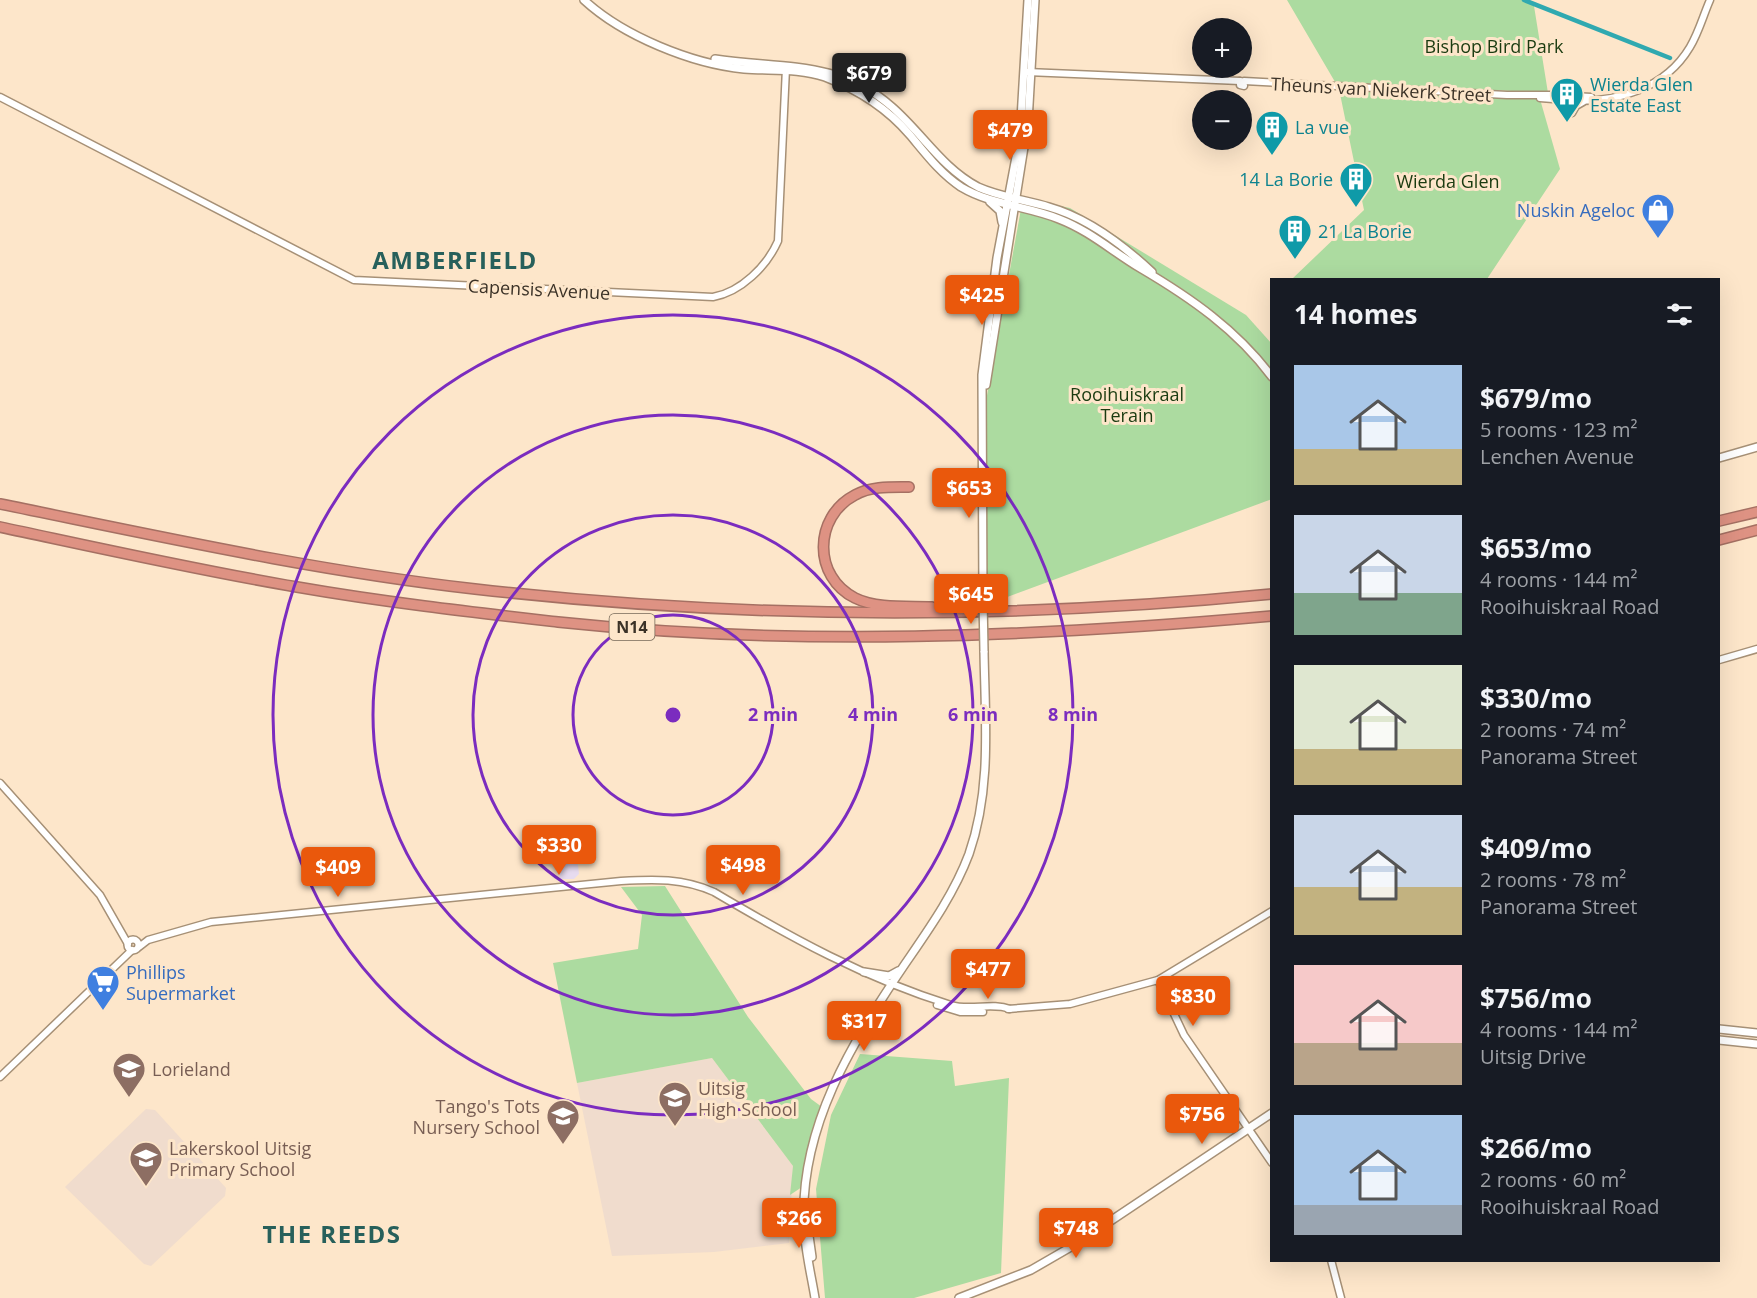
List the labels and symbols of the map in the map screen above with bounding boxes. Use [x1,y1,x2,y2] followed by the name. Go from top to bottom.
[1424,34,1564,58] park label: Bishop Bird Park
[833,53,905,104] pin: $679
[1270,71,1492,107] street label: Theuns van Niekerk Street
[1590,72,1693,117] place label: Wierda Glen Estate East
[1549,76,1585,123] building icon: Wierda Glen Estate East
[1254,109,1290,156] building icon: La vue
[974,110,1046,161] pin: $479
[1295,115,1349,139] place label: La vue
[1338,161,1374,208] building icon: 14 La Borie
[1239,167,1333,191] place label: 14 La Borie
[1396,169,1500,193] park label: Wierda Glen
[1640,192,1676,239] shop icon: Nuskin Ageloc
[1517,198,1635,222] place label: Nuskin Ageloc
[1277,213,1313,260] building icon: 21 La Borie
[1318,219,1412,243] place label: 21 La Borie
[372,243,538,276] district label: AMBERFIELD
[467,273,611,305] street label: Capensis Avenue
[946,275,1018,326] pin: $425
[1070,382,1184,427] park label: Rooihuiskraal Terain
[933,468,1005,519] pin: $653
[935,574,1007,625] pin: $645
[610,614,654,640] road number: N14
[748,702,798,726] text: 2 min
[848,702,898,726] text: 4 min
[948,702,998,726] text: 6 min
[1048,702,1098,726] text: 8 min
[663,705,683,725] centre of rings
[523,825,595,876] pin: $330
[707,845,779,896] pin: $498
[302,847,374,898] pin: $409
[952,949,1024,1000] pin: $477
[126,960,235,1005] place label: Phillips Supermarket
[85,964,121,1011] supermarket icon: Phillips Supermarket
[1157,976,1229,1027] pin: $830
[828,1001,900,1052] pin: $317
[111,1051,147,1098] school or university icon: Lorieland
[152,1057,231,1081] place label: Lorieland
[698,1076,797,1121] place label: Uitsig High School
[657,1080,693,1127] school or university icon: Uitsig High School
[413,1094,540,1139] place label: Tango's Tots Nursery School
[1166,1094,1238,1145] pin: $756
[545,1098,581,1145] school or university icon: Tango's Tots Nursery School
[169,1136,311,1181] place label: Lakerskool Uitsig Primary School
[128,1140,164,1187] school or university icon: Lakerskool Uitsig Primary School
[763,1198,835,1249] pin: $266
[1040,1208,1112,1259] pin: $748
[262,1217,402,1250] district label: THE REEDS

